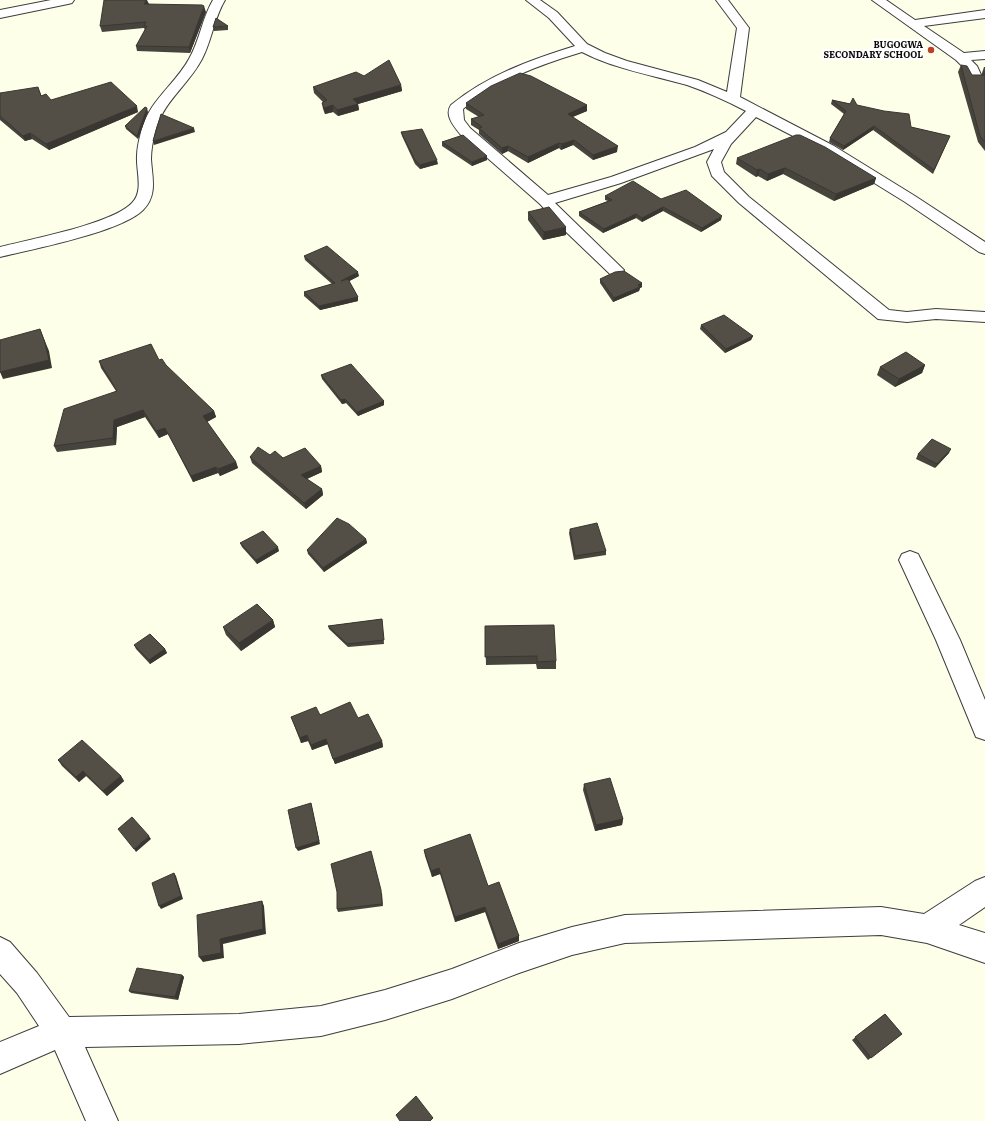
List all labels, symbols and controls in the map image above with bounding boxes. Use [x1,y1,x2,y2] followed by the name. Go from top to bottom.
[823,37,923,61] place label: BUGOGWA SECONDARY SCHOOL
[926,45,936,55] marker: BUGOGWA SECONDARY SCHOOL

